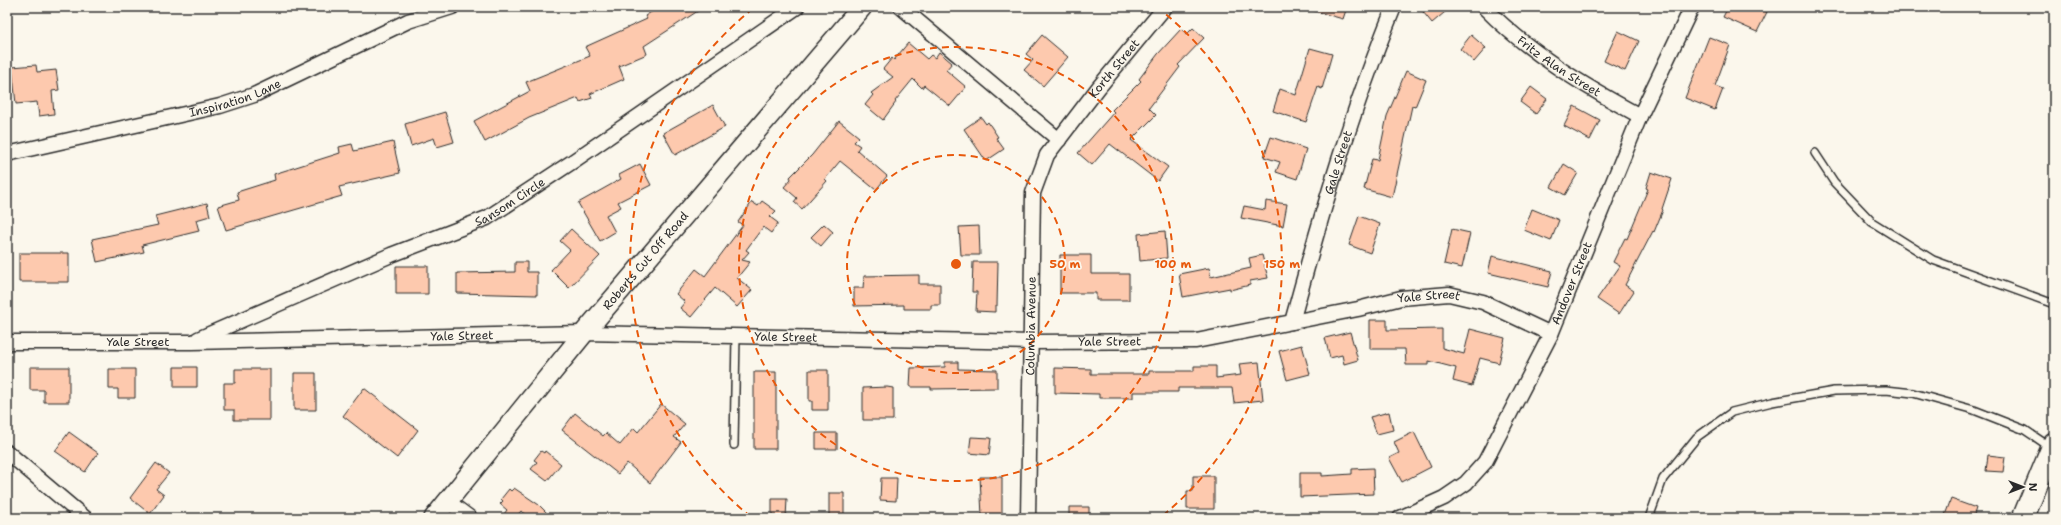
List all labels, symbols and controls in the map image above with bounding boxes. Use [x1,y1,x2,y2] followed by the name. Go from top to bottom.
[1514,32,1604,100] street label: Fritz Alan Street
[1085,36,1143,101] street label: Korth Street
[187,75,284,121] street label: Inspiration Lane
[1321,129,1356,197] street label: Gale Street
[472,174,548,230] street label: Sansom Circle
[599,208,692,313] street label: Roberts Cut Off Road
[1548,239,1596,327] street label: Andover Street
[1050,256,1081,272] text: 50 m
[1155,256,1192,272] text: 100 m
[1264,256,1300,272] text: 150 m
[949,257,963,271] centre of rings
[1022,276,1040,376] street label: Columbia Avenue
[1396,286,1462,307] street label: Yale Street
[430,327,494,345] street label: Yale Street
[754,328,818,346] street label: Yale Street
[1078,333,1141,350] street label: Yale Street
[106,334,170,350] street label: Yale Street
[2003,467,2043,507] north arrow
[2025,483,2040,492] text: N

